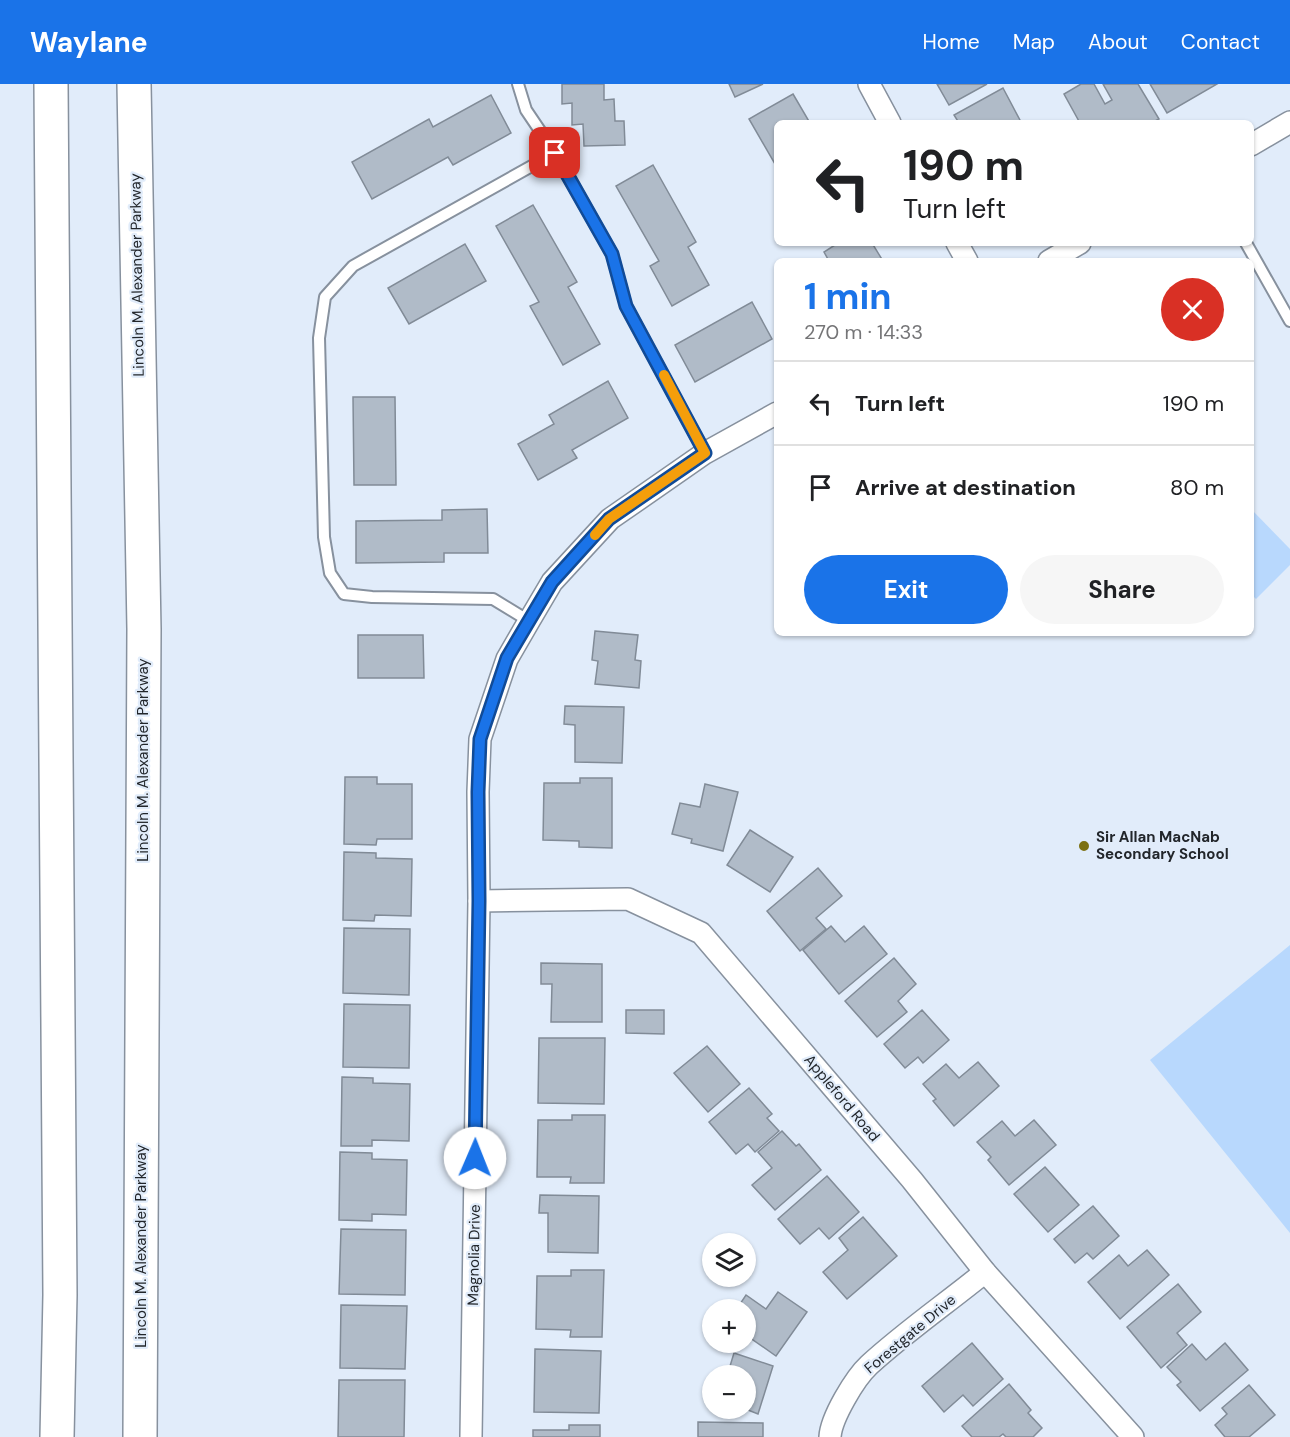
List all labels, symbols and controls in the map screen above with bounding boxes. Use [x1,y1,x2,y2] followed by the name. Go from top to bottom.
[30,24,148,61] text: Waylane
[922,28,980,56] text: Home
[1013,28,1055,56] text: Map
[1088,28,1148,56] text: About
[1181,28,1260,56] text: Contact
[529,127,580,178] pin
[538,136,571,169] icon: arrive
[903,138,1024,193] text: 190 m
[804,144,882,222] icon: left
[125,173,149,377] street label: Lincoln M. Alexander Parkway
[903,191,1006,226] text: Turn left
[804,273,892,320] text: 1 min
[1161,278,1224,341] button: close
[804,319,923,345] text: 270 m · 14:33
[804,387,837,420] icon: left
[855,389,945,418] text: Turn left
[1163,389,1224,418] text: 190 m
[804,471,837,504] icon: arrive
[855,473,1076,502] text: Arrive at destination
[1170,473,1224,502] text: 80 m
[804,555,1008,624] button: Exit
[1020,555,1224,624] button: Share
[133,658,153,862] street label: Lincoln M. Alexander Parkway
[1096,827,1229,864] place label: Sir Allan MacNab Secondary School
[1077,839,1091,853] marker: Sir Allan MacNab Secondary School
[800,1050,884,1146] street label: Appleford Road
[443,1126,507,1190] position arrow
[131,1144,151,1348] street label: Lincoln M. Alexander Parkway
[463,1204,485,1306] street label: Magnolia Drive
[702,1233,756,1419] map controls
[702,1233,756,1287] button: layers
[860,1290,960,1378] street label: Forestgate Drive
[702,1299,756,1353] button: +
[702,1365,756,1419] button: −

